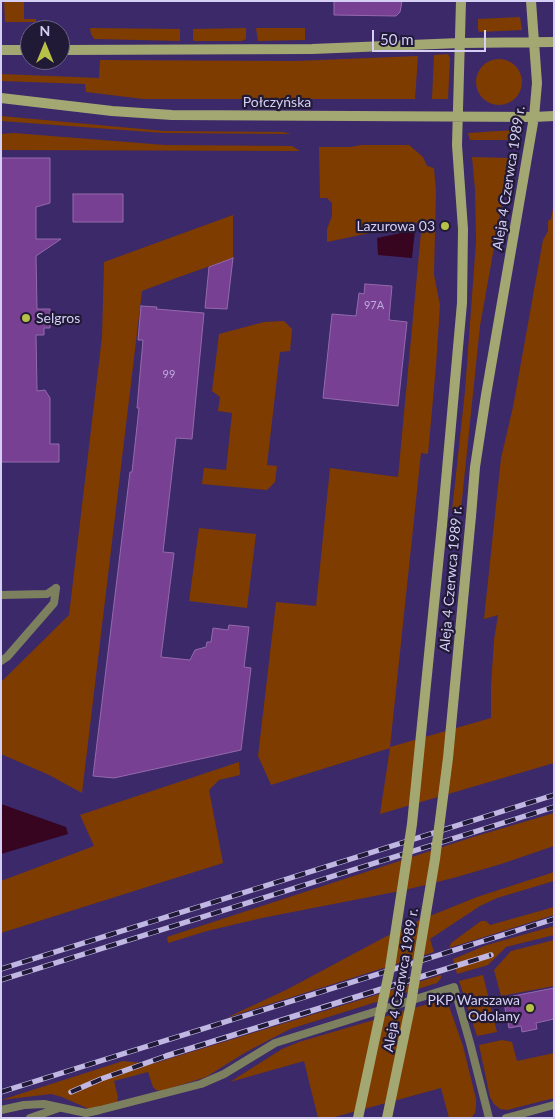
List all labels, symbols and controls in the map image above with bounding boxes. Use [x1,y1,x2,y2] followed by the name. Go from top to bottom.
[20,20,70,70] north arrow
[375,20,489,52] scale bar
[40,22,50,39] text: N
[380,30,414,48] text: 50 m
[243,94,311,110] street label: Połczyńska
[489,105,529,251] street label: Aleja 4 Czerwca 1989 r.
[356,218,435,234] place label: Lazurowa 03
[439,220,451,232] marker: Lazurowa 03
[364,298,384,312] house number: 97A
[36,310,80,326] place label: Selgros
[20,312,32,324] marker: Selgros
[163,367,175,381] house number: 99
[436,506,466,652] street label: Aleja 4 Czerwca 1989 r.
[380,907,422,1053] street label: Aleja 4 Czerwca 1989 r.
[427,992,520,1024] place label: PKP Warszawa Odolany
[524,1002,536,1014] marker: PKP Warszawa Odolany

